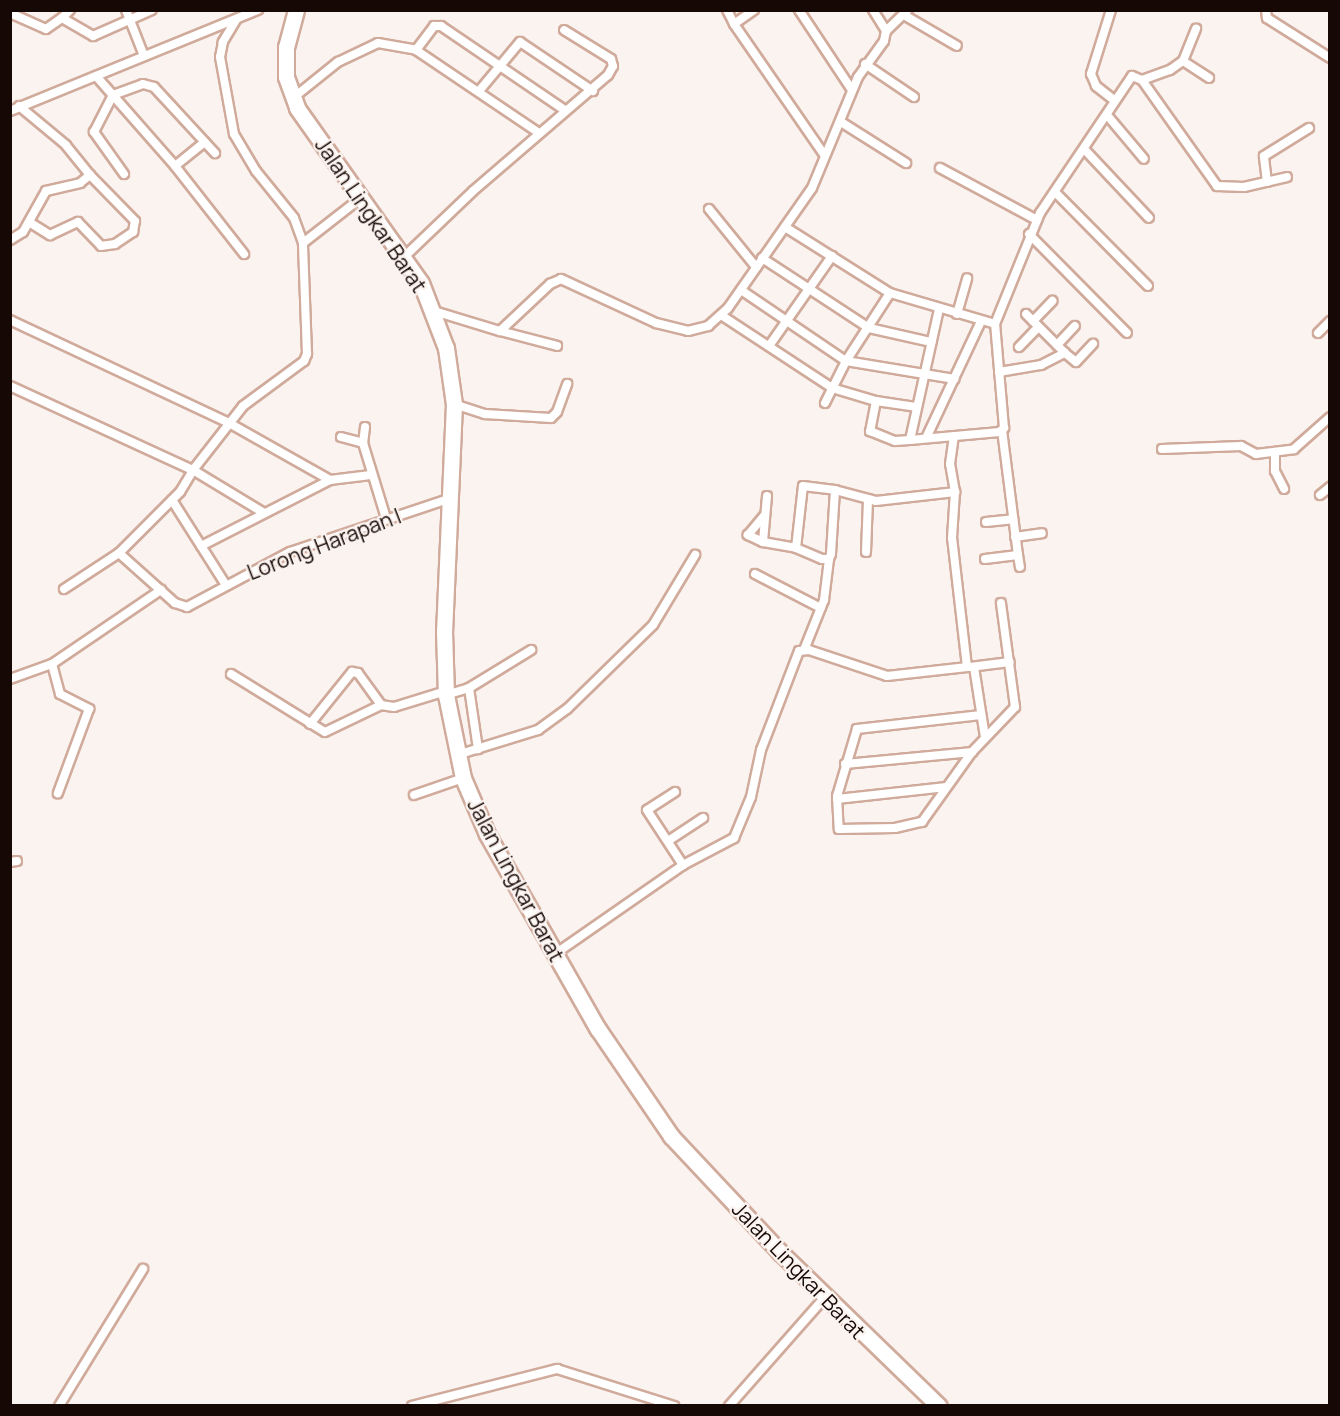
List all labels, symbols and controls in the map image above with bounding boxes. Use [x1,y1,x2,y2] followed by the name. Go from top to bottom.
[310,133,432,297] street label: Jalan Lingkar Barat
[244,503,404,585] street label: Lorong Harapan I
[462,794,570,966] street label: Jalan Lingkar Barat
[727,1196,871,1344] street label: Jalan Lingkar Barat

